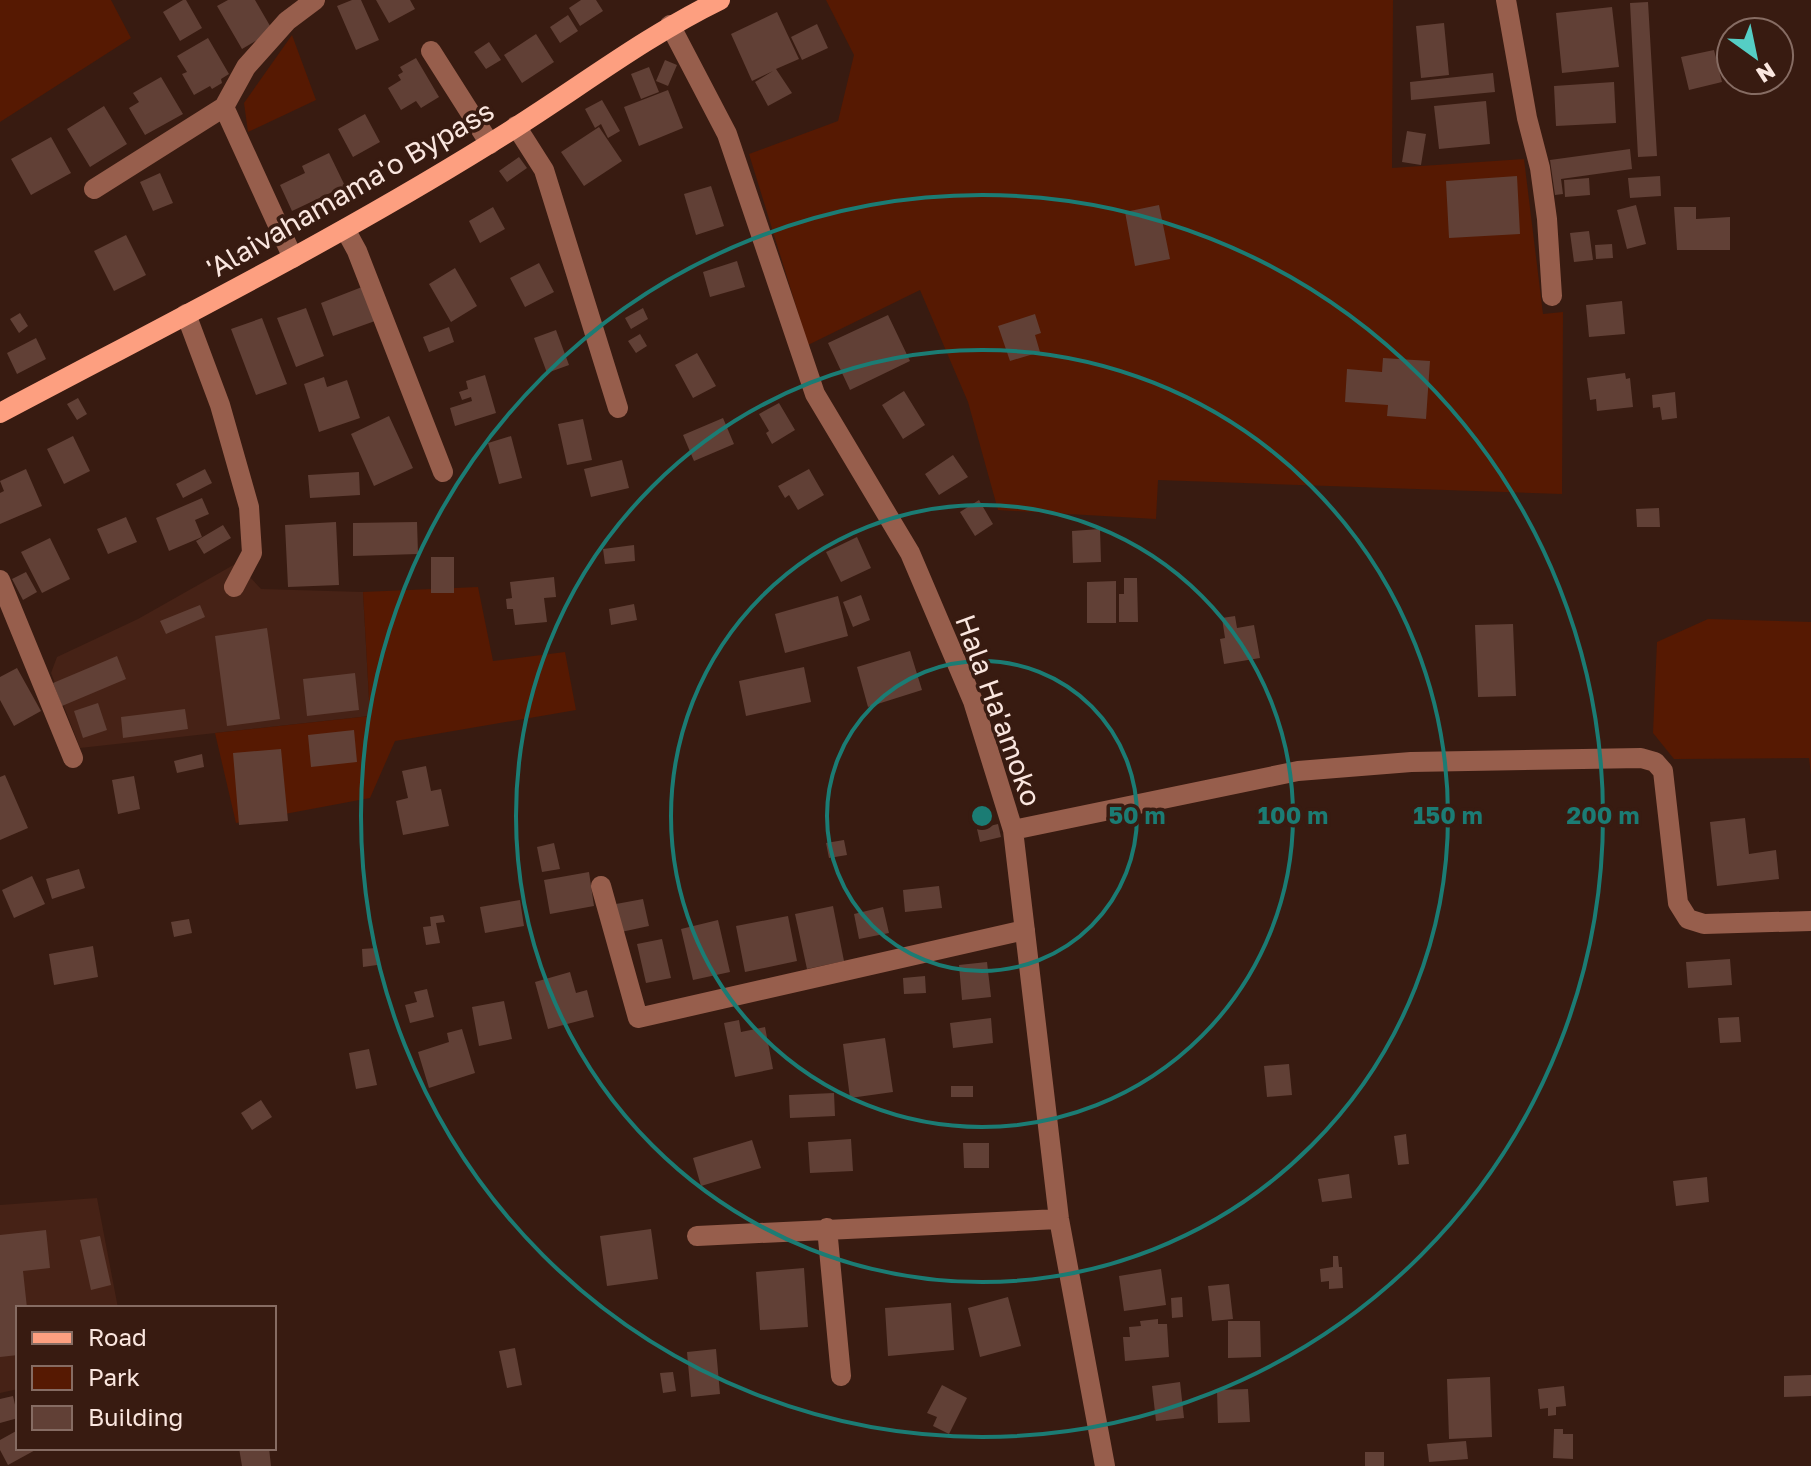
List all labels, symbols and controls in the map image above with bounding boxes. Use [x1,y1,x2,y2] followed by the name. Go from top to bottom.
[1715,16,1795,96] north arrow
[1752,57,1781,89] text: N
[201,93,499,285] street label: 'Alaivahamama'o Bypass
[949,610,1049,810] street label: Hala Ha'amoko
[1108,800,1166,829] text: 50 m
[1258,800,1328,829] text: 100 m
[1413,800,1483,829] text: 150 m
[1567,800,1639,829] text: 200 m
[968,802,996,830] centre of rings
[16,1306,276,1450] legend
[88,1322,147,1351] text: Road
[88,1362,140,1391] text: Park
[88,1402,183,1431] text: Building

